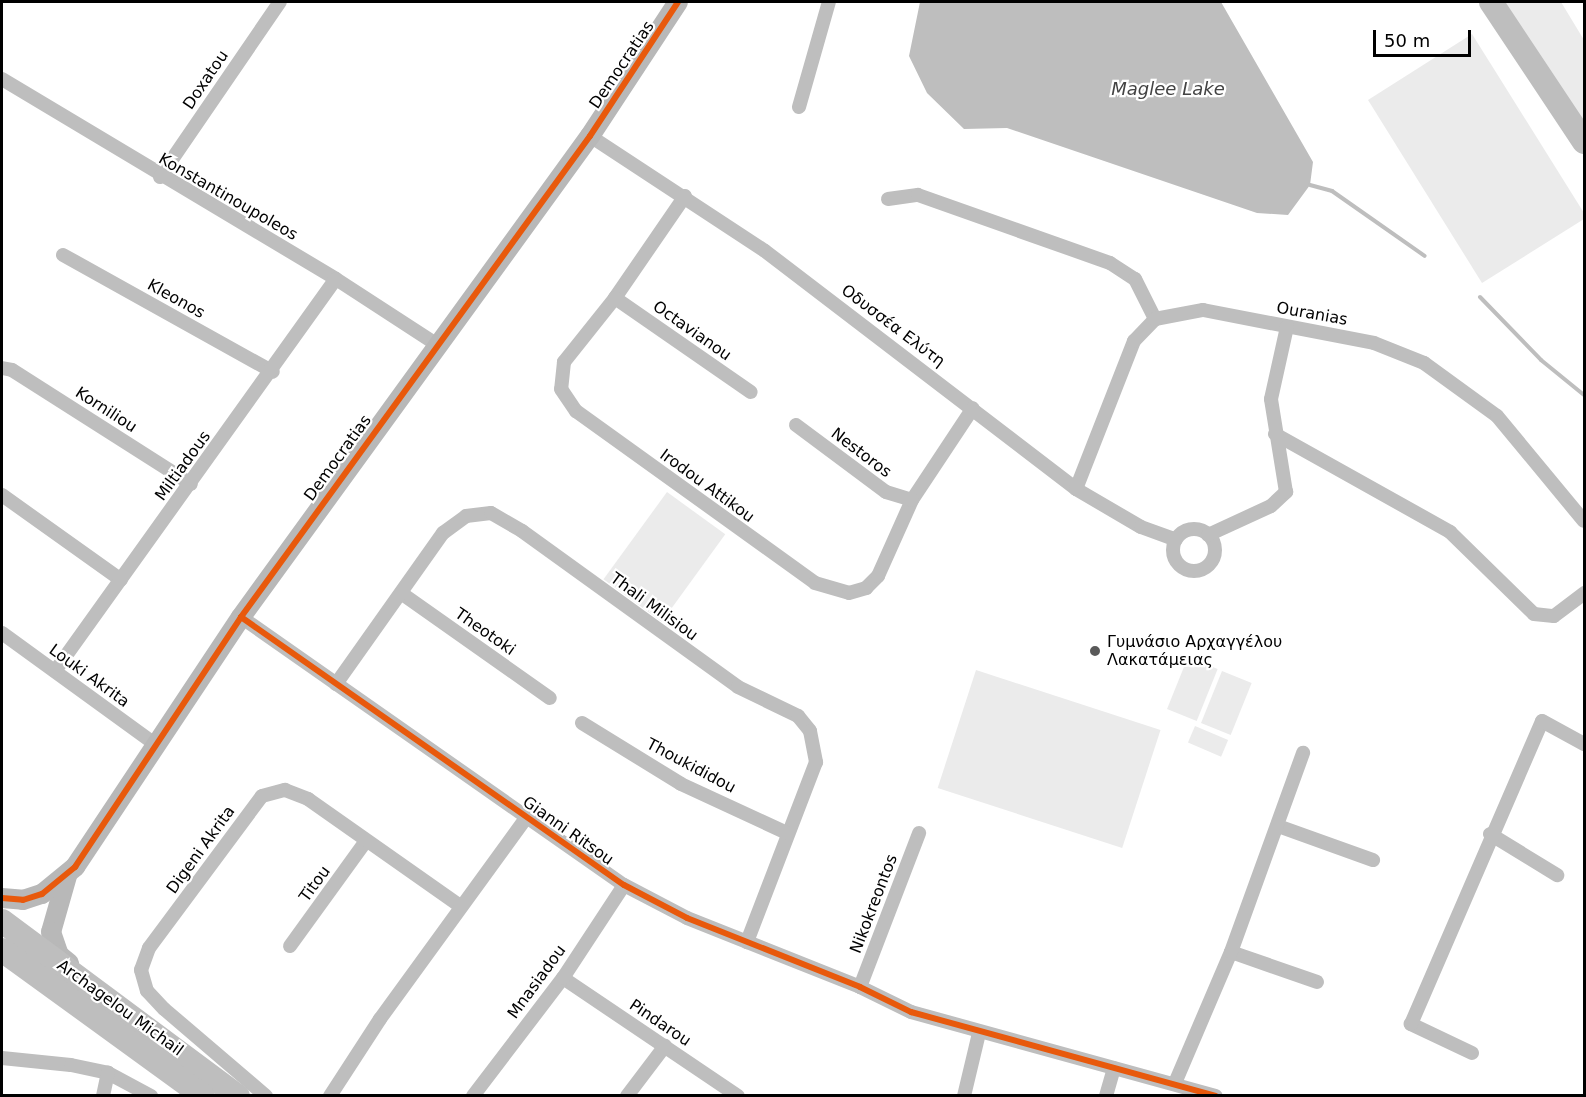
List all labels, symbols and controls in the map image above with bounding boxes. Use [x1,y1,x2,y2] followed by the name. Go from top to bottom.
[586,18,658,112] street label: Democratias
[1376,18,1474,56] scale bar
[1384,30,1430,51] text: 50 m
[179,47,233,113] street label: Doxatou
[1111,78,1225,100] water label: Maglee Lake
[155,149,301,245] street label: Konstantinoupoleos
[144,275,208,323] street label: Kleonos
[837,281,949,371] street label: Οδυσσέα Ελύτη
[649,297,735,365] street label: Octavianou
[1275,298,1349,330] street label: Ouranias
[72,383,140,437] street label: Korniliou
[300,411,376,505] street label: Democratias
[827,424,895,482] street label: Nestoros
[151,427,215,505] street label: Miltiadous
[656,445,758,527] street label: Irodou Attikou
[606,569,702,645] street label: Thali Milisiou
[451,604,519,660] street label: Theotoki
[1107,632,1282,670] place label: Γυμνάσιο Αρχαγγέλου Λακατάμειας
[45,640,133,712] street label: Louki Akrita
[1088,644,1102,658] marker: Γυμνάσιο Αρχαγγέλου Λακατάμειας
[643,734,739,798] street label: Thoukididou
[519,793,617,869] street label: Gianni Ritsou
[163,802,239,898] street label: Digeni Akrita
[846,852,902,956] street label: Nikokreontos
[295,862,335,906] street label: Titou
[504,941,570,1023] street label: Mnasiadou
[53,956,187,1060] street label: Archagelou Michail
[626,995,694,1051] street label: Pindarou

